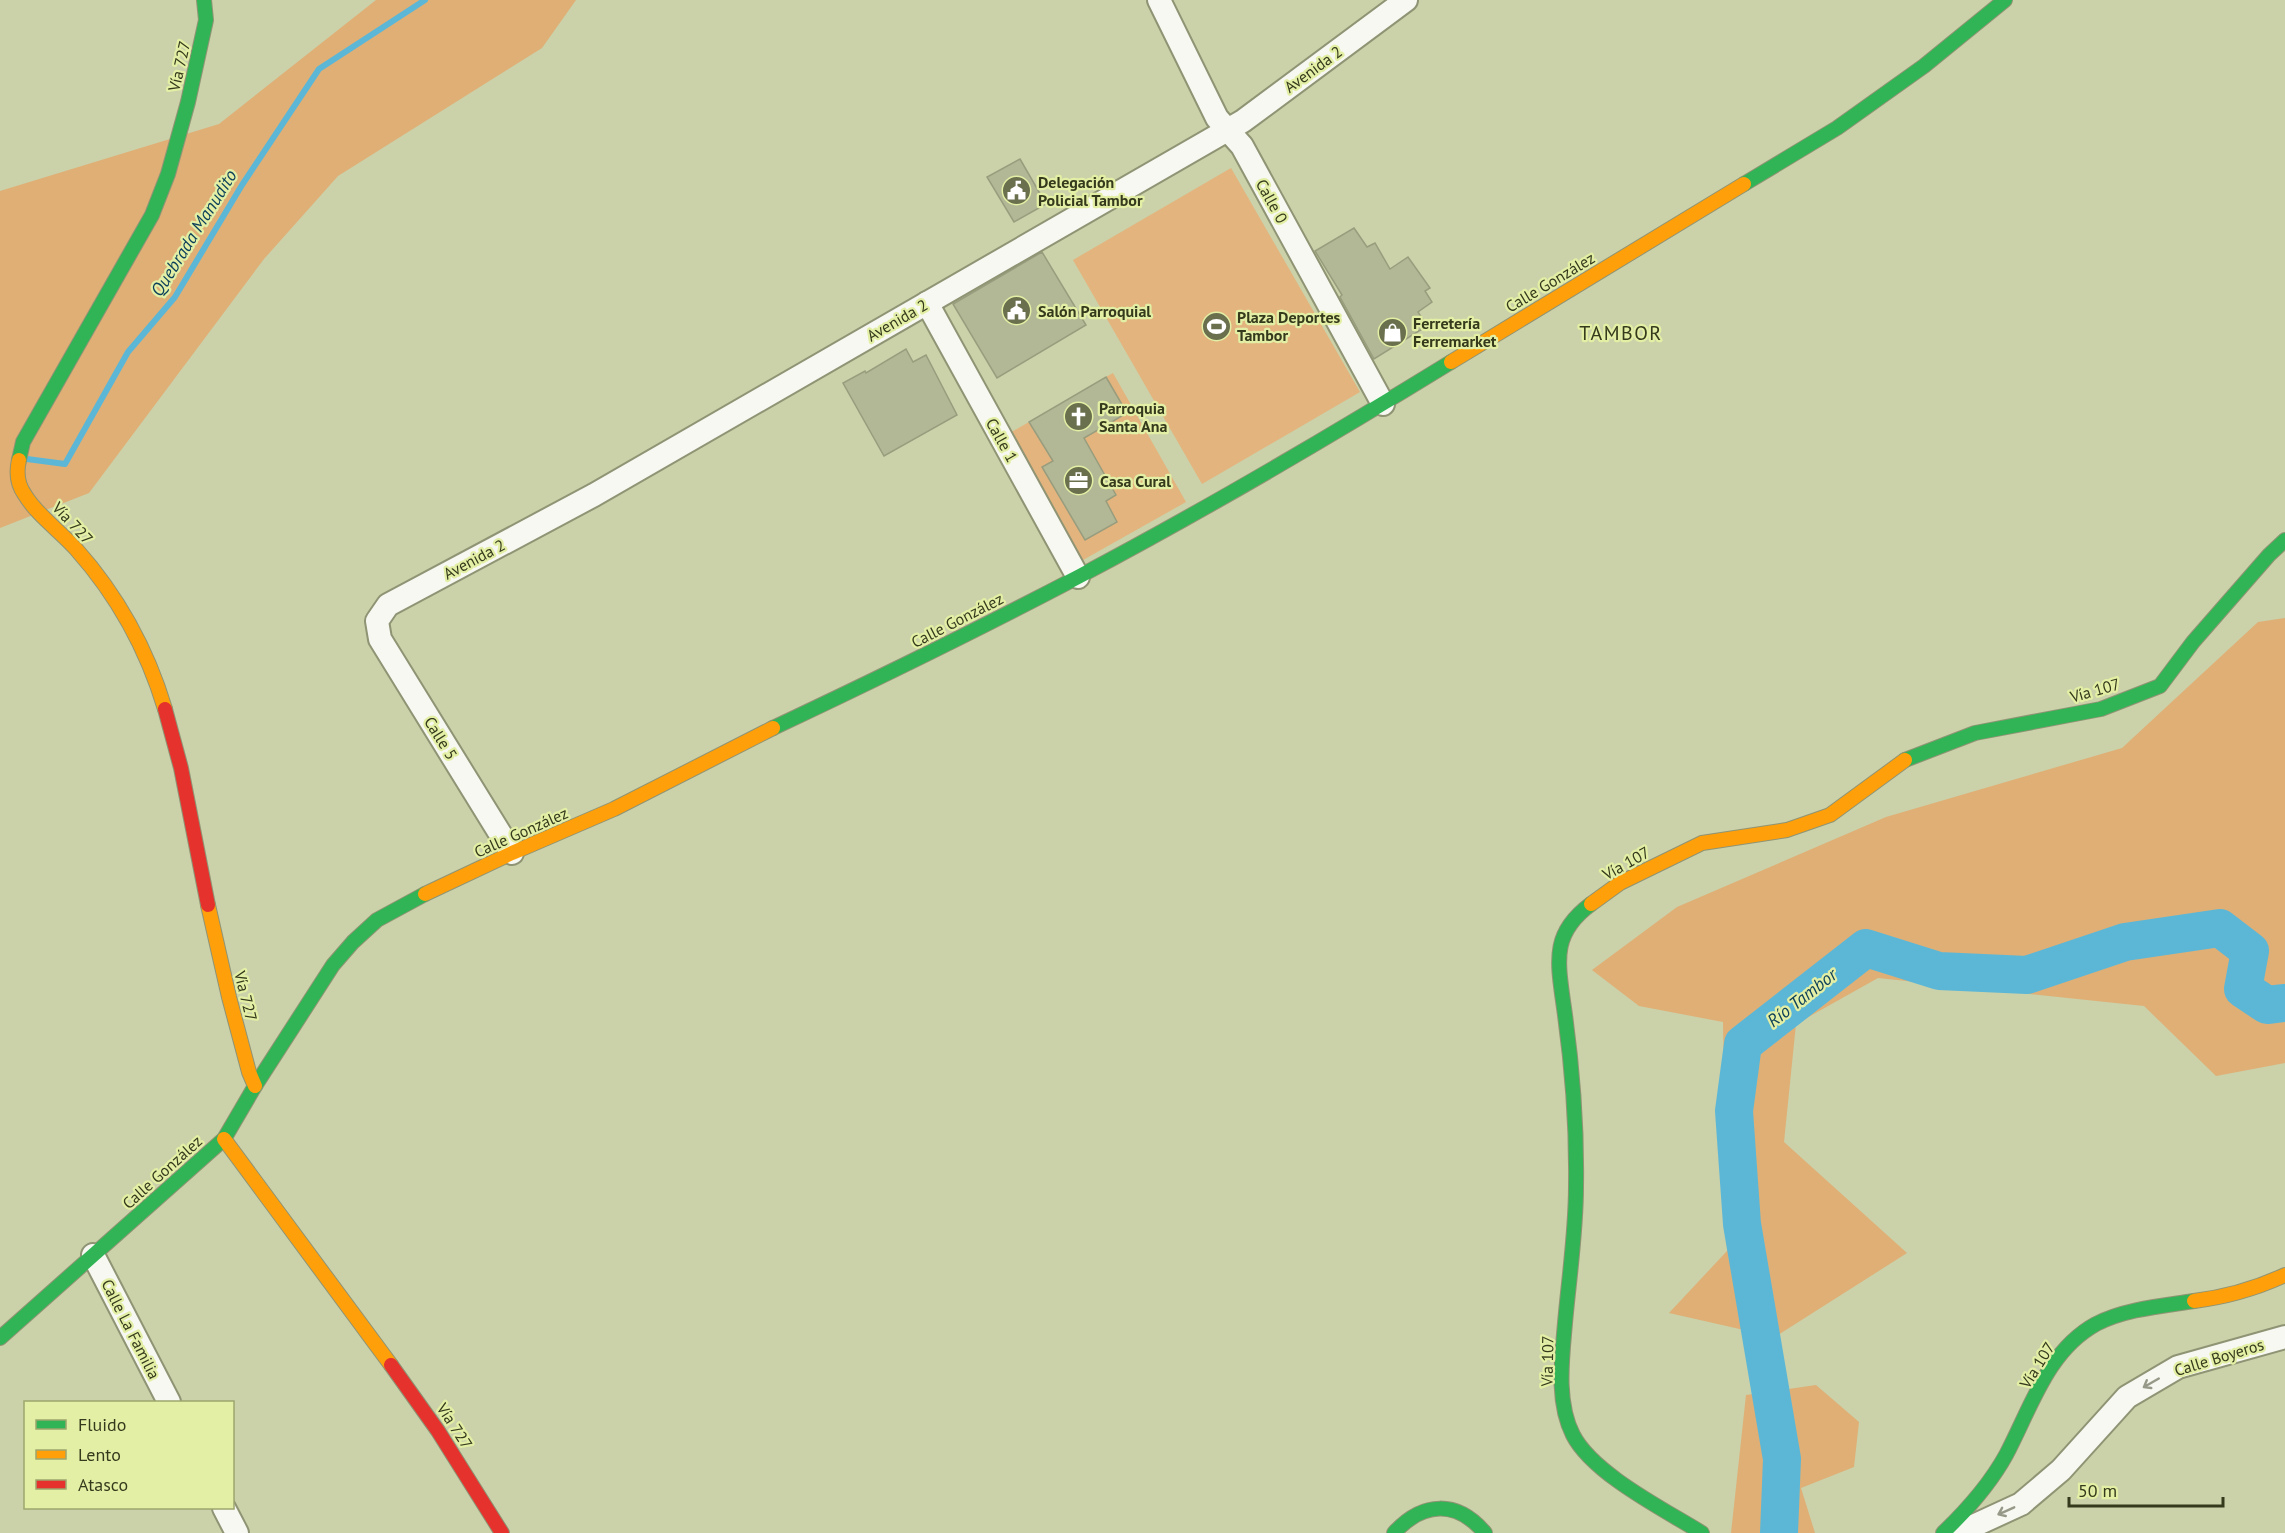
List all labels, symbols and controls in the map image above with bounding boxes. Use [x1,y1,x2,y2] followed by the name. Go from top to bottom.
[163,39,194,94] street label: Vía 727
[1280,41,1346,97] street label: Avenida 2
[145,165,242,300] water label: Quebrada Manudito
[1038,172,1143,210] place label: Delegación Policial Tambor
[1001,175,1033,207] public building icon: Delegación Policial Tambor
[1252,175,1292,227] street label: Calle 0
[1502,248,1598,316] street label: Calle González
[863,295,931,345] street label: Avenida 2
[1001,295,1033,327] public building icon: Salón Parroquial
[1038,301,1151,321] place label: Salón Parroquial
[1237,307,1341,345] place label: Plaza Deportes Tambor
[1200,310,1232,342] sports icon: Plaza Deportes Tambor
[1413,313,1497,351] place label: Ferretería Ferremarket
[1376,316,1408,348] shop icon: Ferretería Ferremarket
[1579,320,1663,346] district label: TAMBOR
[1099,398,1167,436] place label: Parroquia Santa Ana
[1062,401,1094,433] church icon: Parroquia Santa Ana
[982,414,1022,466] street label: Calle 1
[1063,465,1095,497] office icon: Casa Cural
[1100,471,1171,491] place label: Casa Cural
[48,497,98,548] street label: Vía 727
[440,534,508,584] street label: Avenida 2
[908,588,1006,652] street label: Calle González
[2067,673,2122,707] street label: Vía 107
[420,713,462,763] street label: Calle 5
[471,802,571,862] street label: Calle González
[1598,842,1653,885] street label: Vía 107
[1762,963,1842,1032] water label: Río Tambor
[230,968,262,1023] street label: Vía 727
[118,1131,206,1213] street label: Calle González
[97,1276,165,1382] street label: Calle La Familia
[2172,1334,2266,1380] street label: Calle Boyeros
[1537,1335,1557,1388] street label: Vía 107
[2014,1338,2059,1393] street label: Vía 107
[2143,1377,2160,1389] one-way arrow
[432,1398,477,1453] street label: Vía 727
[24,1401,234,1509] legend
[78,1413,126,1436] text: Fluido
[78,1443,121,1466] text: Lento
[2069,1470,2224,1508] scale bar
[78,1473,128,1496] text: Atasco
[2078,1479,2117,1502] text: 50 m
[1998,1506,2016,1517] one-way arrow

